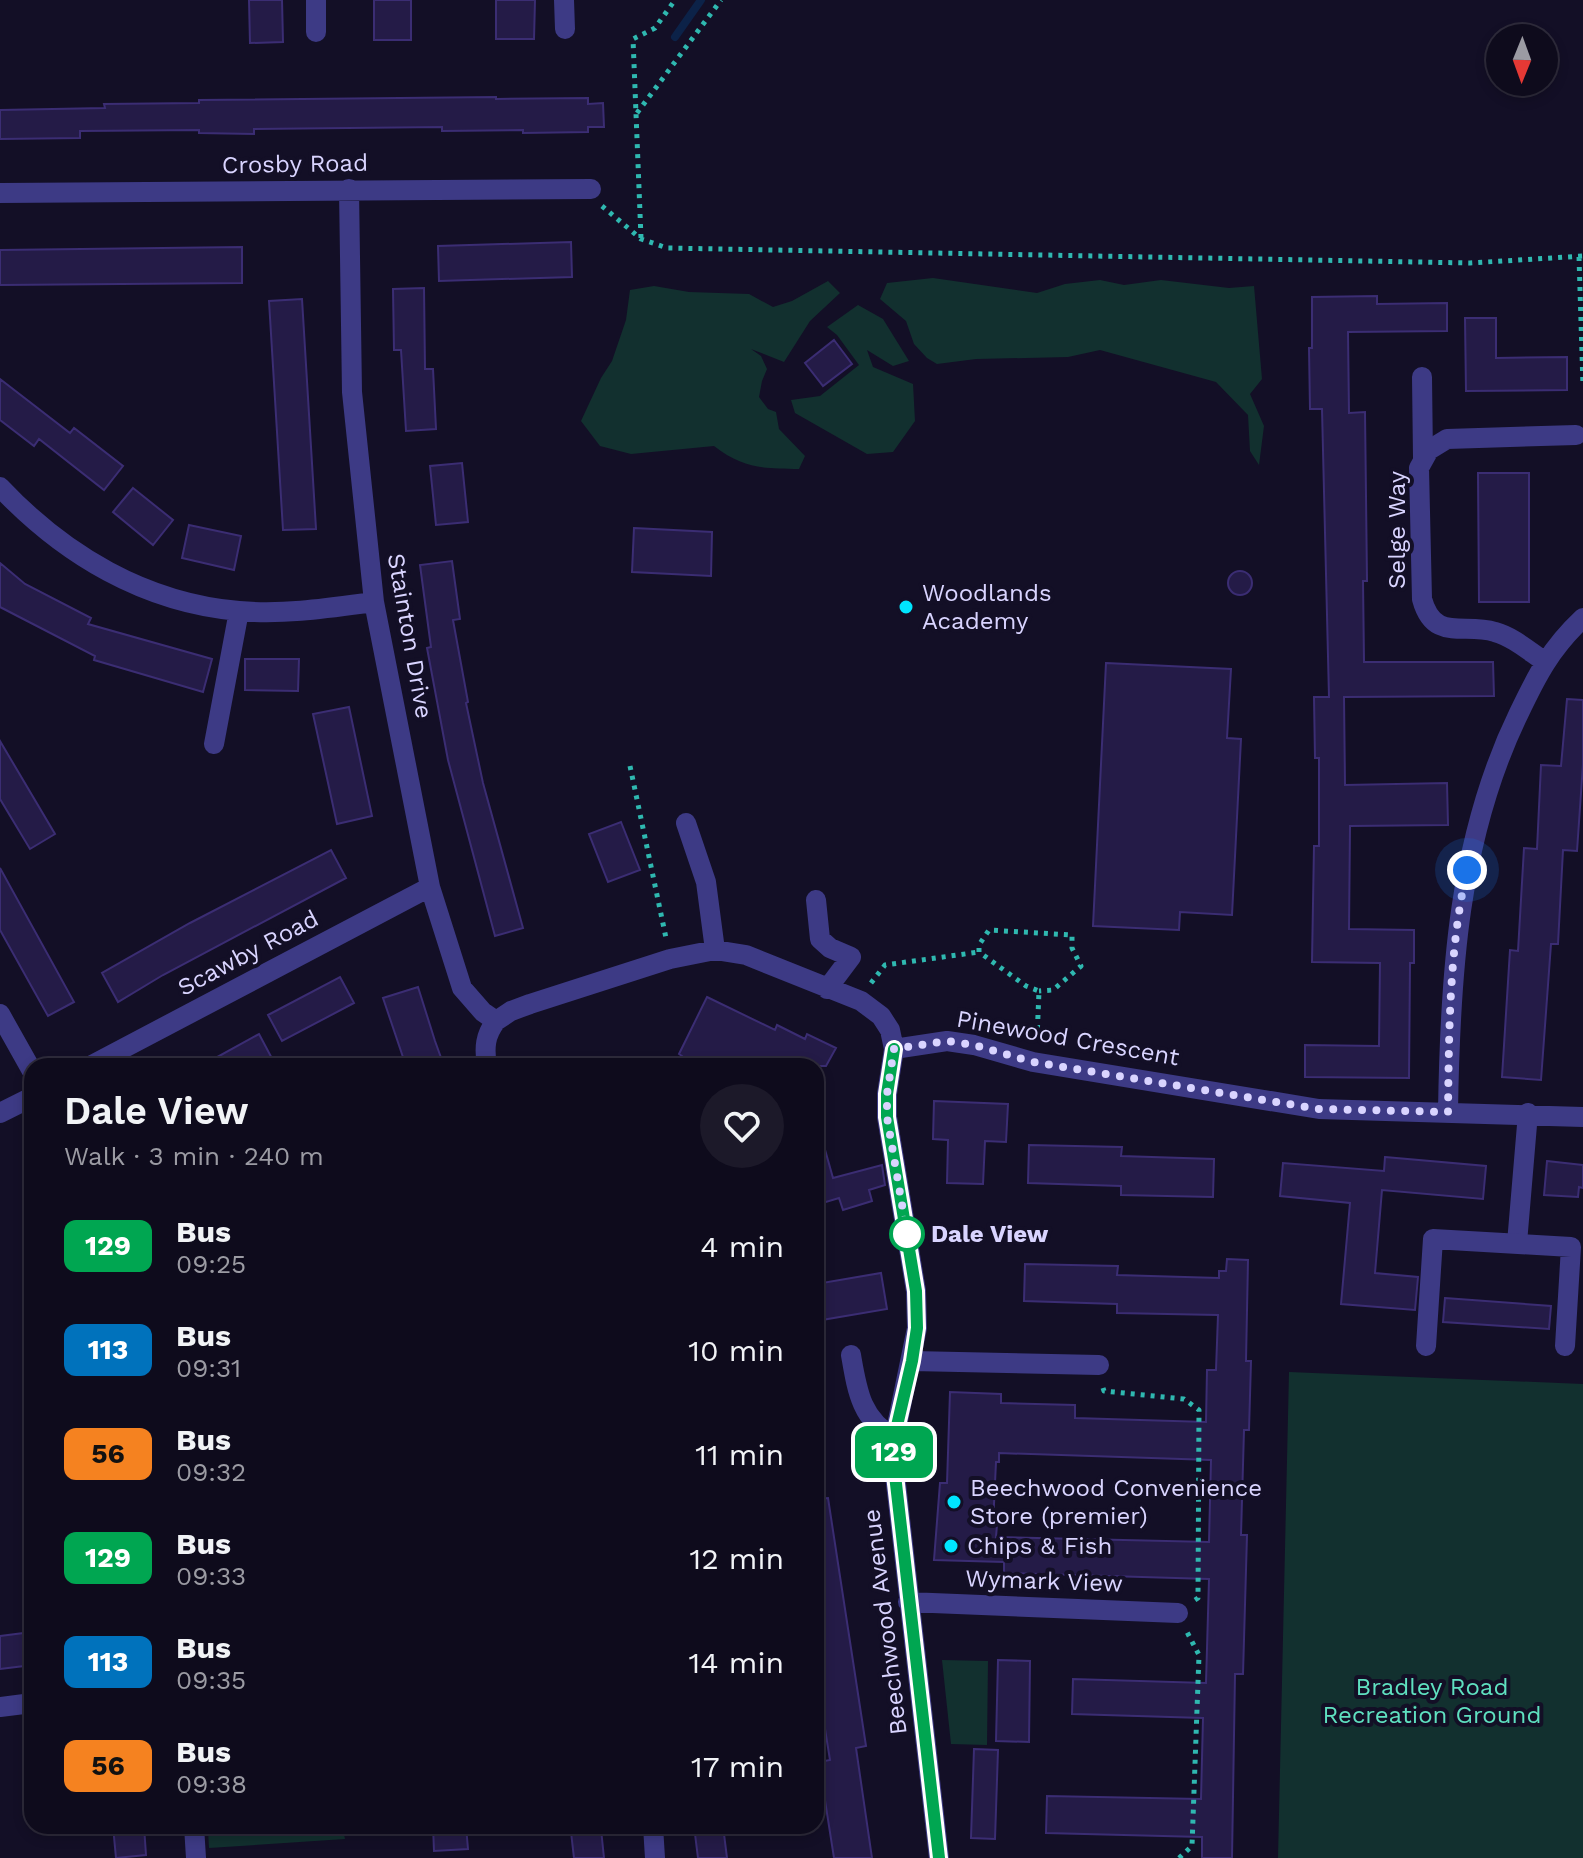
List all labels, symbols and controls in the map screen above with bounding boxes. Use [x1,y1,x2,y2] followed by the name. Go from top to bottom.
[1486,24,1558,96] north arrow
[1486,24,1558,96] map controls
[222,149,368,179] street label: Crosby Road
[1383,470,1411,589] street label: Selge Way
[382,551,438,721] street label: Stainton Drive
[922,579,1052,635] place label: Woodlands Academy
[897,598,915,616] marker: Woodlands Academy
[1447,850,1487,890] your location
[173,904,323,1002] street label: Scawby Road
[955,1005,1181,1071] street label: Pinewood Crescent
[700,1084,784,1168] button: heart
[64,1089,249,1133] text: Dale View
[64,1141,324,1171] text: Walk · 3 min · 240 m
[176,1214,231,1249] text: Bus
[890,1217,924,1251] marker: Dale View
[931,1220,1049,1248] place label: Dale View
[85,1229,131,1262] text: 129
[700,1229,784,1264] text: 4 min
[176,1249,246,1279] text: 09:25
[176,1318,231,1353] text: Bus
[88,1333,128,1366] text: 113
[688,1333,784,1368] text: 10 min
[176,1353,241,1383] text: 09:31
[176,1422,231,1457] text: Bus
[848,1426,940,1478] line badge: 129
[871,1435,917,1468] text: 129
[91,1437,125,1470] text: 56
[695,1437,784,1472] text: 11 min
[176,1457,246,1487] text: 09:32
[970,1474,1262,1530] place label: Beechwood Convenience Store (premier)
[945,1493,963,1511] marker: Beechwood Convenience Store (premier)
[857,1508,913,1736] street label: Beechwood Avenue
[176,1526,231,1561] text: Bus
[967,1532,1112,1560] place label: Chips & Fish
[942,1537,960,1555] marker: Chips & Fish
[85,1541,131,1574] text: 129
[689,1541,784,1576] text: 12 min
[176,1561,246,1591] text: 09:33
[965,1564,1123,1598] street label: Wymark View
[176,1630,231,1665] text: Bus
[88,1645,128,1678] text: 113
[689,1645,784,1680] text: 14 min
[176,1665,246,1695] text: 09:35
[1323,1673,1541,1729] park label: Bradley Road Recreation Ground
[176,1734,231,1769] text: Bus
[91,1749,125,1782] text: 56
[691,1749,784,1784] text: 17 min
[176,1769,247,1799] text: 09:38

